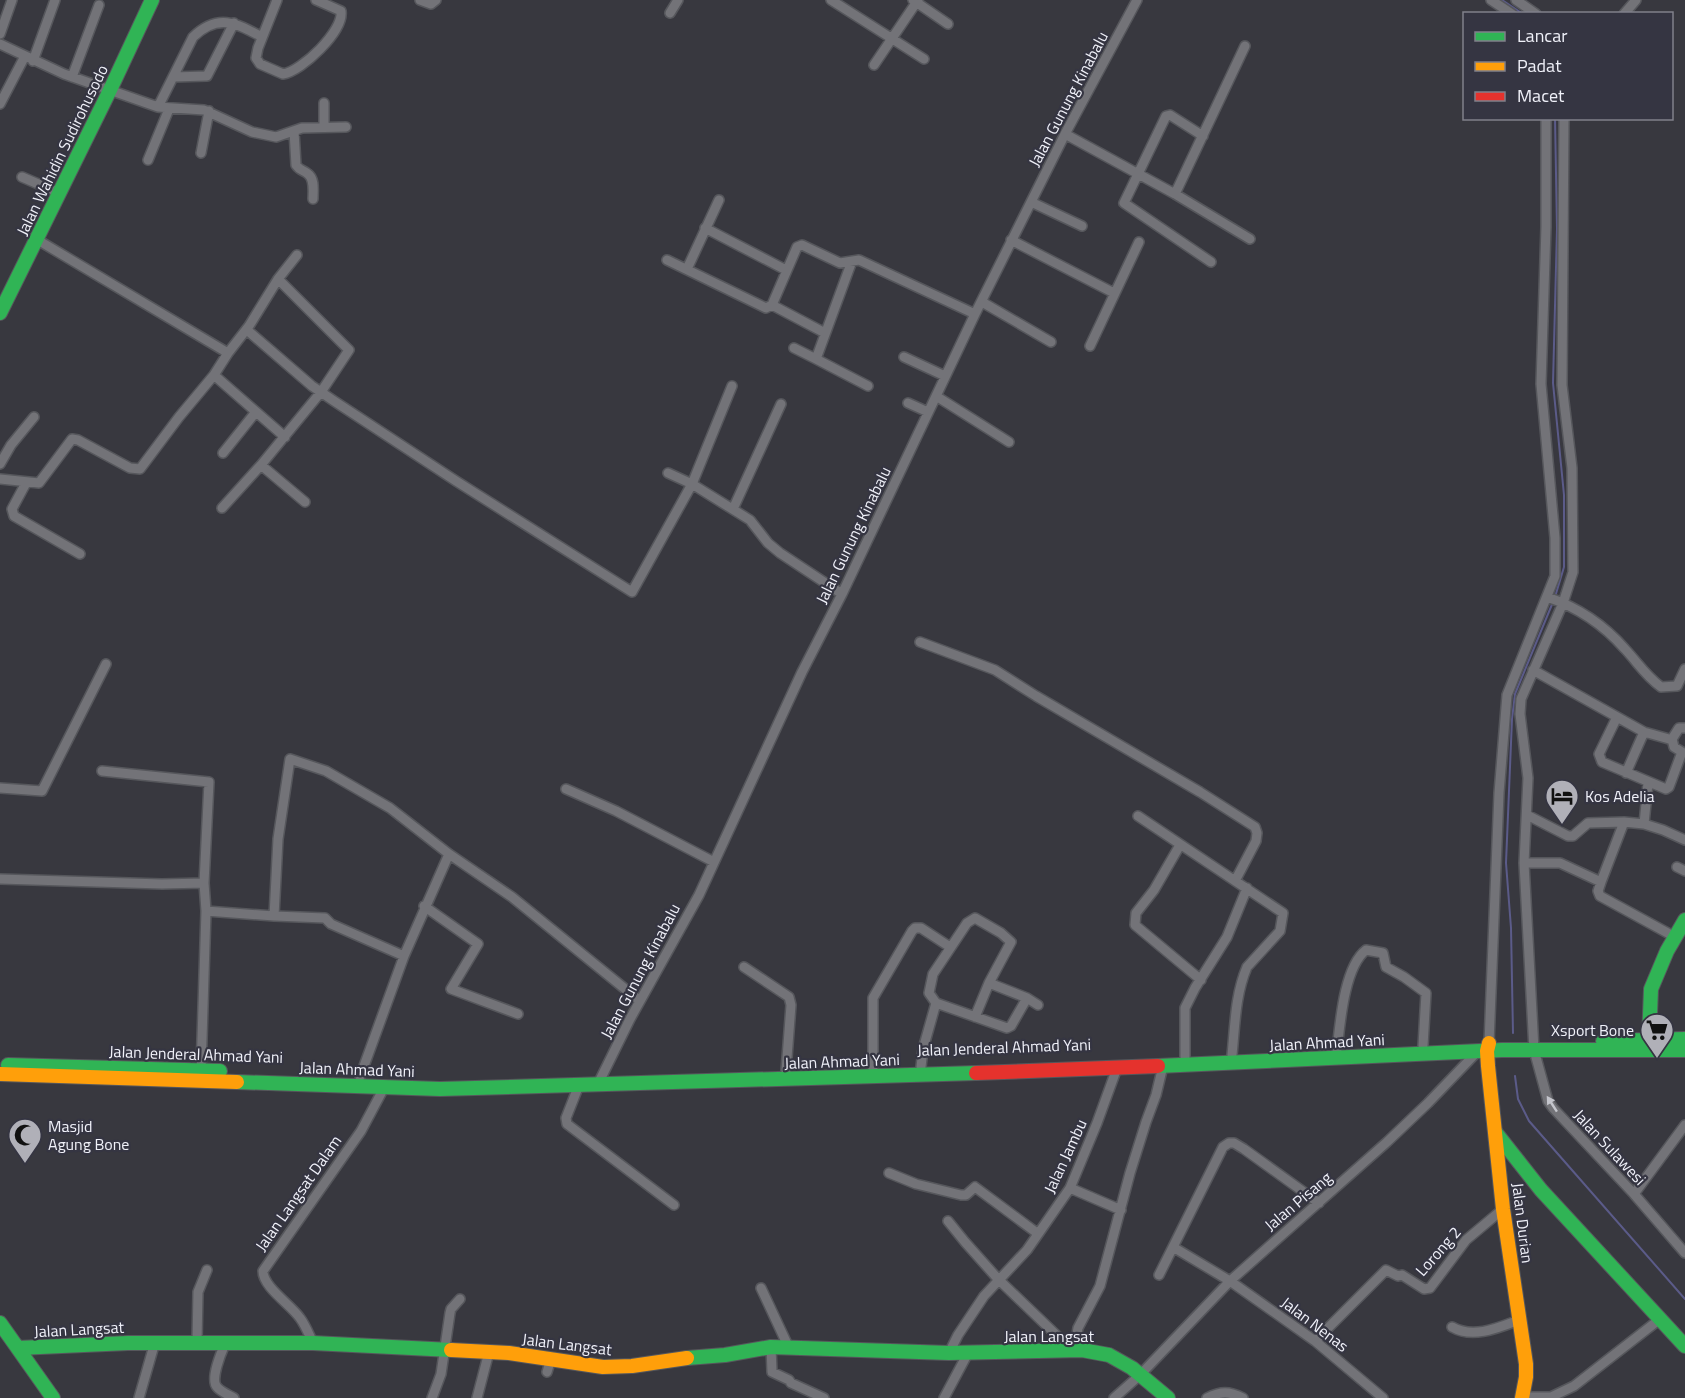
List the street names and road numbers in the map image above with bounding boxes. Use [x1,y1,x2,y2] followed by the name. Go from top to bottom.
[1022,27,1114,171] street label: Jalan Gunung Kinabalu
[10,60,114,240] street label: Jalan Wahidin Sudirohusodo
[809,462,897,608] street label: Jalan Gunung Kinabalu
[594,899,686,1043] street label: Jalan Gunung Kinabalu
[1269,1027,1385,1057] street label: Jalan Ahmad Yani
[917,1032,1091,1062] street label: Jalan Jenderal Ahmad Yani
[109,1039,283,1069] street label: Jalan Jenderal Ahmad Yani
[784,1047,900,1075] street label: Jalan Ahmad Yani
[299,1055,415,1083] street label: Jalan Ahmad Yani
[1568,1104,1652,1190] street label: Jalan Sulawesi
[1037,1115,1093,1197] street label: Jalan Jambu
[249,1130,347,1256] street label: Jalan Langsat Dalam
[1259,1166,1337,1236] street label: Jalan Pisang
[1506,1181,1540,1265] street label: Jalan Durian
[1410,1221,1466,1281] street label: Lorong 2
[1276,1291,1354,1357] street label: Jalan Nenas
[33,1315,125,1343] street label: Jalan Langsat
[1004,1324,1094,1348] street label: Jalan Langsat
[521,1327,614,1361] street label: Jalan Langsat

